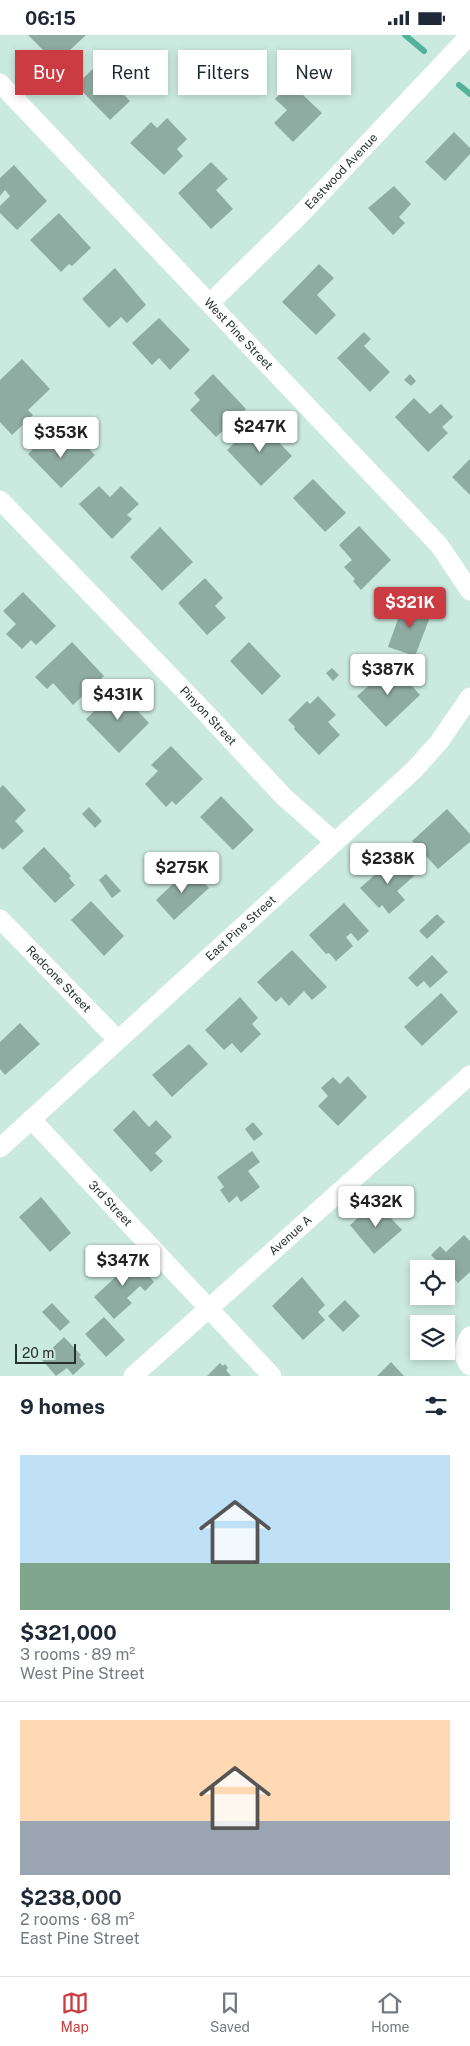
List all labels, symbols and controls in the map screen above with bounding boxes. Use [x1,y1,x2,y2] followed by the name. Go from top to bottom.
[25,7,76,29] text: 06:15
[15,50,83,95] chip: Buy
[93,50,168,95] chip: Rent
[178,50,267,95] chip: Filters
[277,50,351,95] chip: New
[302,130,380,212] street label: Eastwood Avenue
[201,295,276,373] street label: West Pine Street
[225,411,295,453] pin: $247K
[26,417,96,459] pin: $353K
[233,417,287,436] text: $247K
[34,423,88,442] text: $353K
[375,587,445,629] pin: $321K
[385,593,435,612] text: $321K
[353,653,423,696] pin: $387K
[361,660,415,679] text: $387K
[83,679,153,721] pin: $431K
[177,684,239,748] street label: Pinyon Street
[93,685,143,704] text: $431K
[353,843,423,885] pin: $238K
[361,849,415,868] text: $238K
[147,851,217,894] pin: $275K
[155,858,209,877] text: $275K
[203,892,279,964] street label: East Pine Street
[23,943,94,1015] street label: Redcone Street
[86,1178,135,1230] street label: 3rd Street
[341,1185,411,1228] pin: $432K
[349,1192,403,1211] text: $432K
[266,1212,315,1258] street label: Avenue A
[88,1245,158,1287] pin: $347K
[96,1251,150,1270] text: $347K
[410,1260,455,1360] map controls
[410,1260,455,1305] button: locate
[410,1315,455,1360] button: layers
[15,1341,76,1364] scale bar
[22,1345,54,1361] text: 20 m
[422,1392,450,1420] icon: filters
[20,1394,105,1419] text: 9 homes
[190,1487,280,1577] icon: home
[20,1620,117,1645] text: $321,000
[20,1645,135,1664] text: 3 rooms · 89 m²
[20,1664,145,1683] text: West Pine Street
[190,1753,280,1843] icon: home
[20,1885,122,1910] text: $238,000
[20,1910,135,1929] text: 2 rooms · 68 m²
[20,1929,140,1948] text: East Pine Street
[60,1989,89,2035] tab: Map
[210,1989,250,2035] tab: Saved
[371,1989,410,2035] tab: Home

